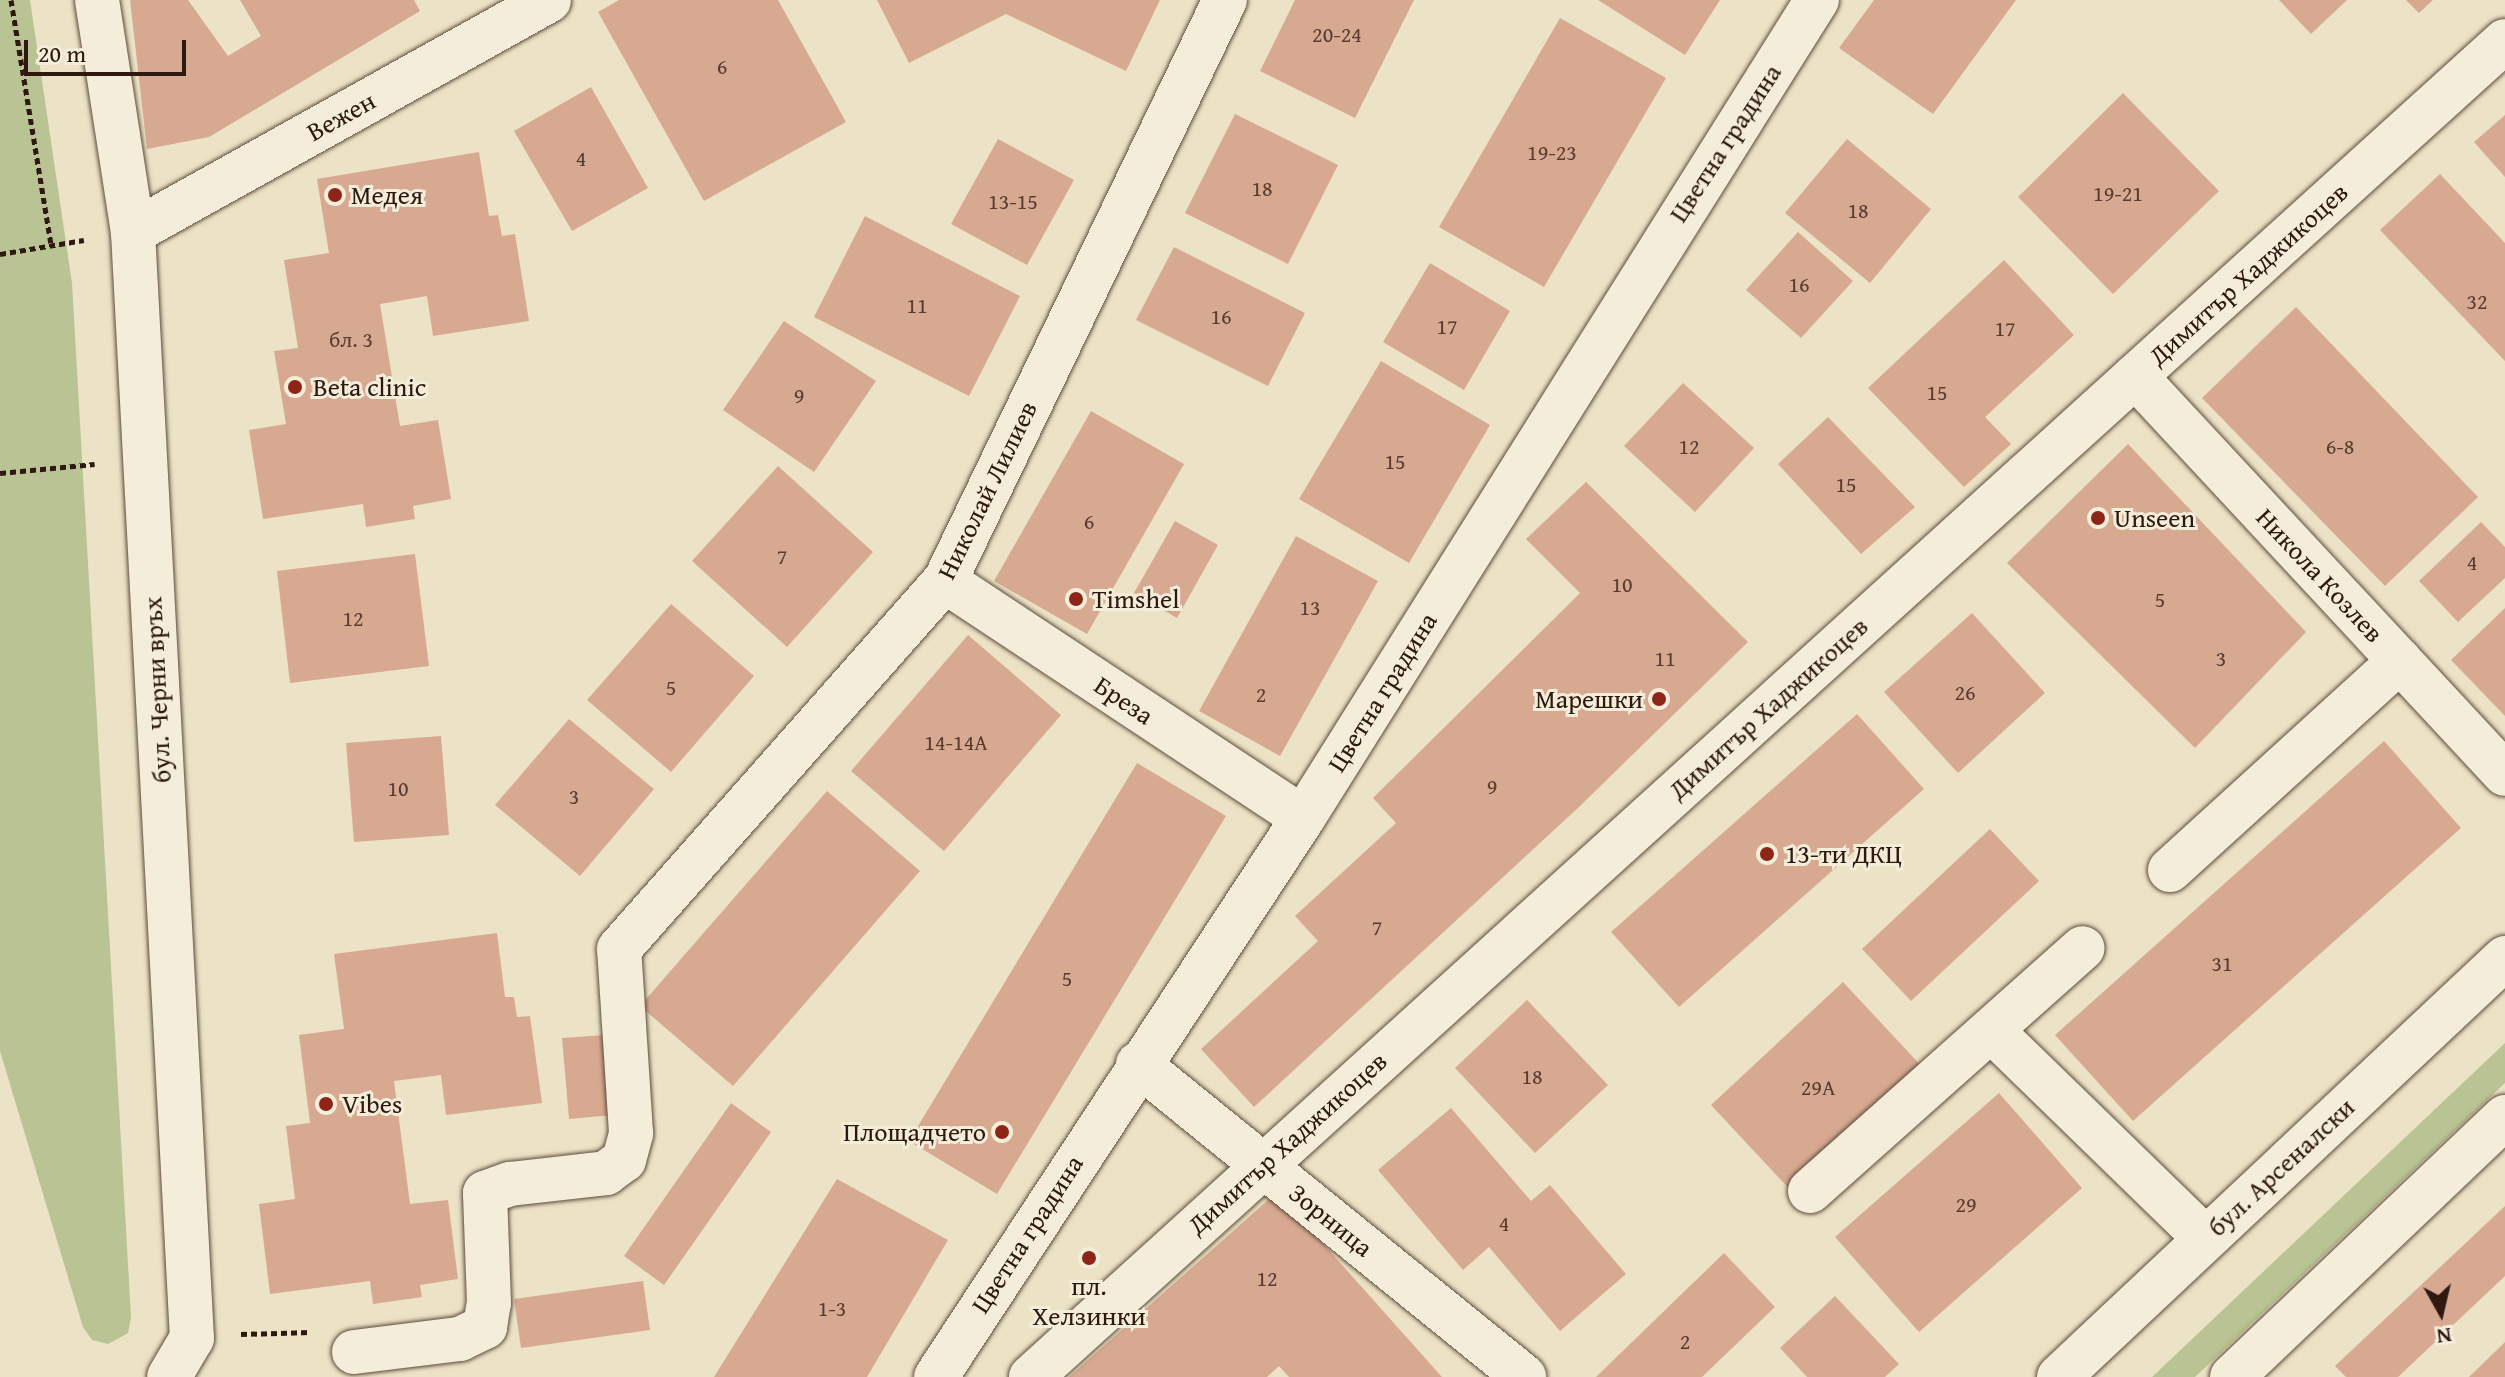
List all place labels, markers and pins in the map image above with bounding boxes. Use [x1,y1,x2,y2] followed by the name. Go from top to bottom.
[351,179,423,211] place label: Медея
[326,186,344,204] marker: Медея
[313,371,426,403] place label: Beta clinic
[284,376,306,398] marker: Beta clinic
[2114,502,2195,534] place label: Unseen
[2089,509,2107,527] marker: Unseen
[1092,583,1180,615] place label: Timshel
[1067,590,1085,608] marker: Timshel
[1535,683,1643,715] place label: Марешки
[1650,690,1668,708] marker: Марешки
[1785,838,1902,870] place label: 13-ти ДКЦ
[1756,843,1778,865] marker: 13-ти ДКЦ
[342,1088,402,1120] place label: Vibes
[317,1095,335,1113] marker: Vibes
[843,1116,986,1148] place label: Площадчето
[993,1123,1011,1141] marker: Площадчето
[1080,1249,1098,1267] marker: пл. Хелзинки
[1032,1270,1146,1332] place label: пл. Хелзинки

